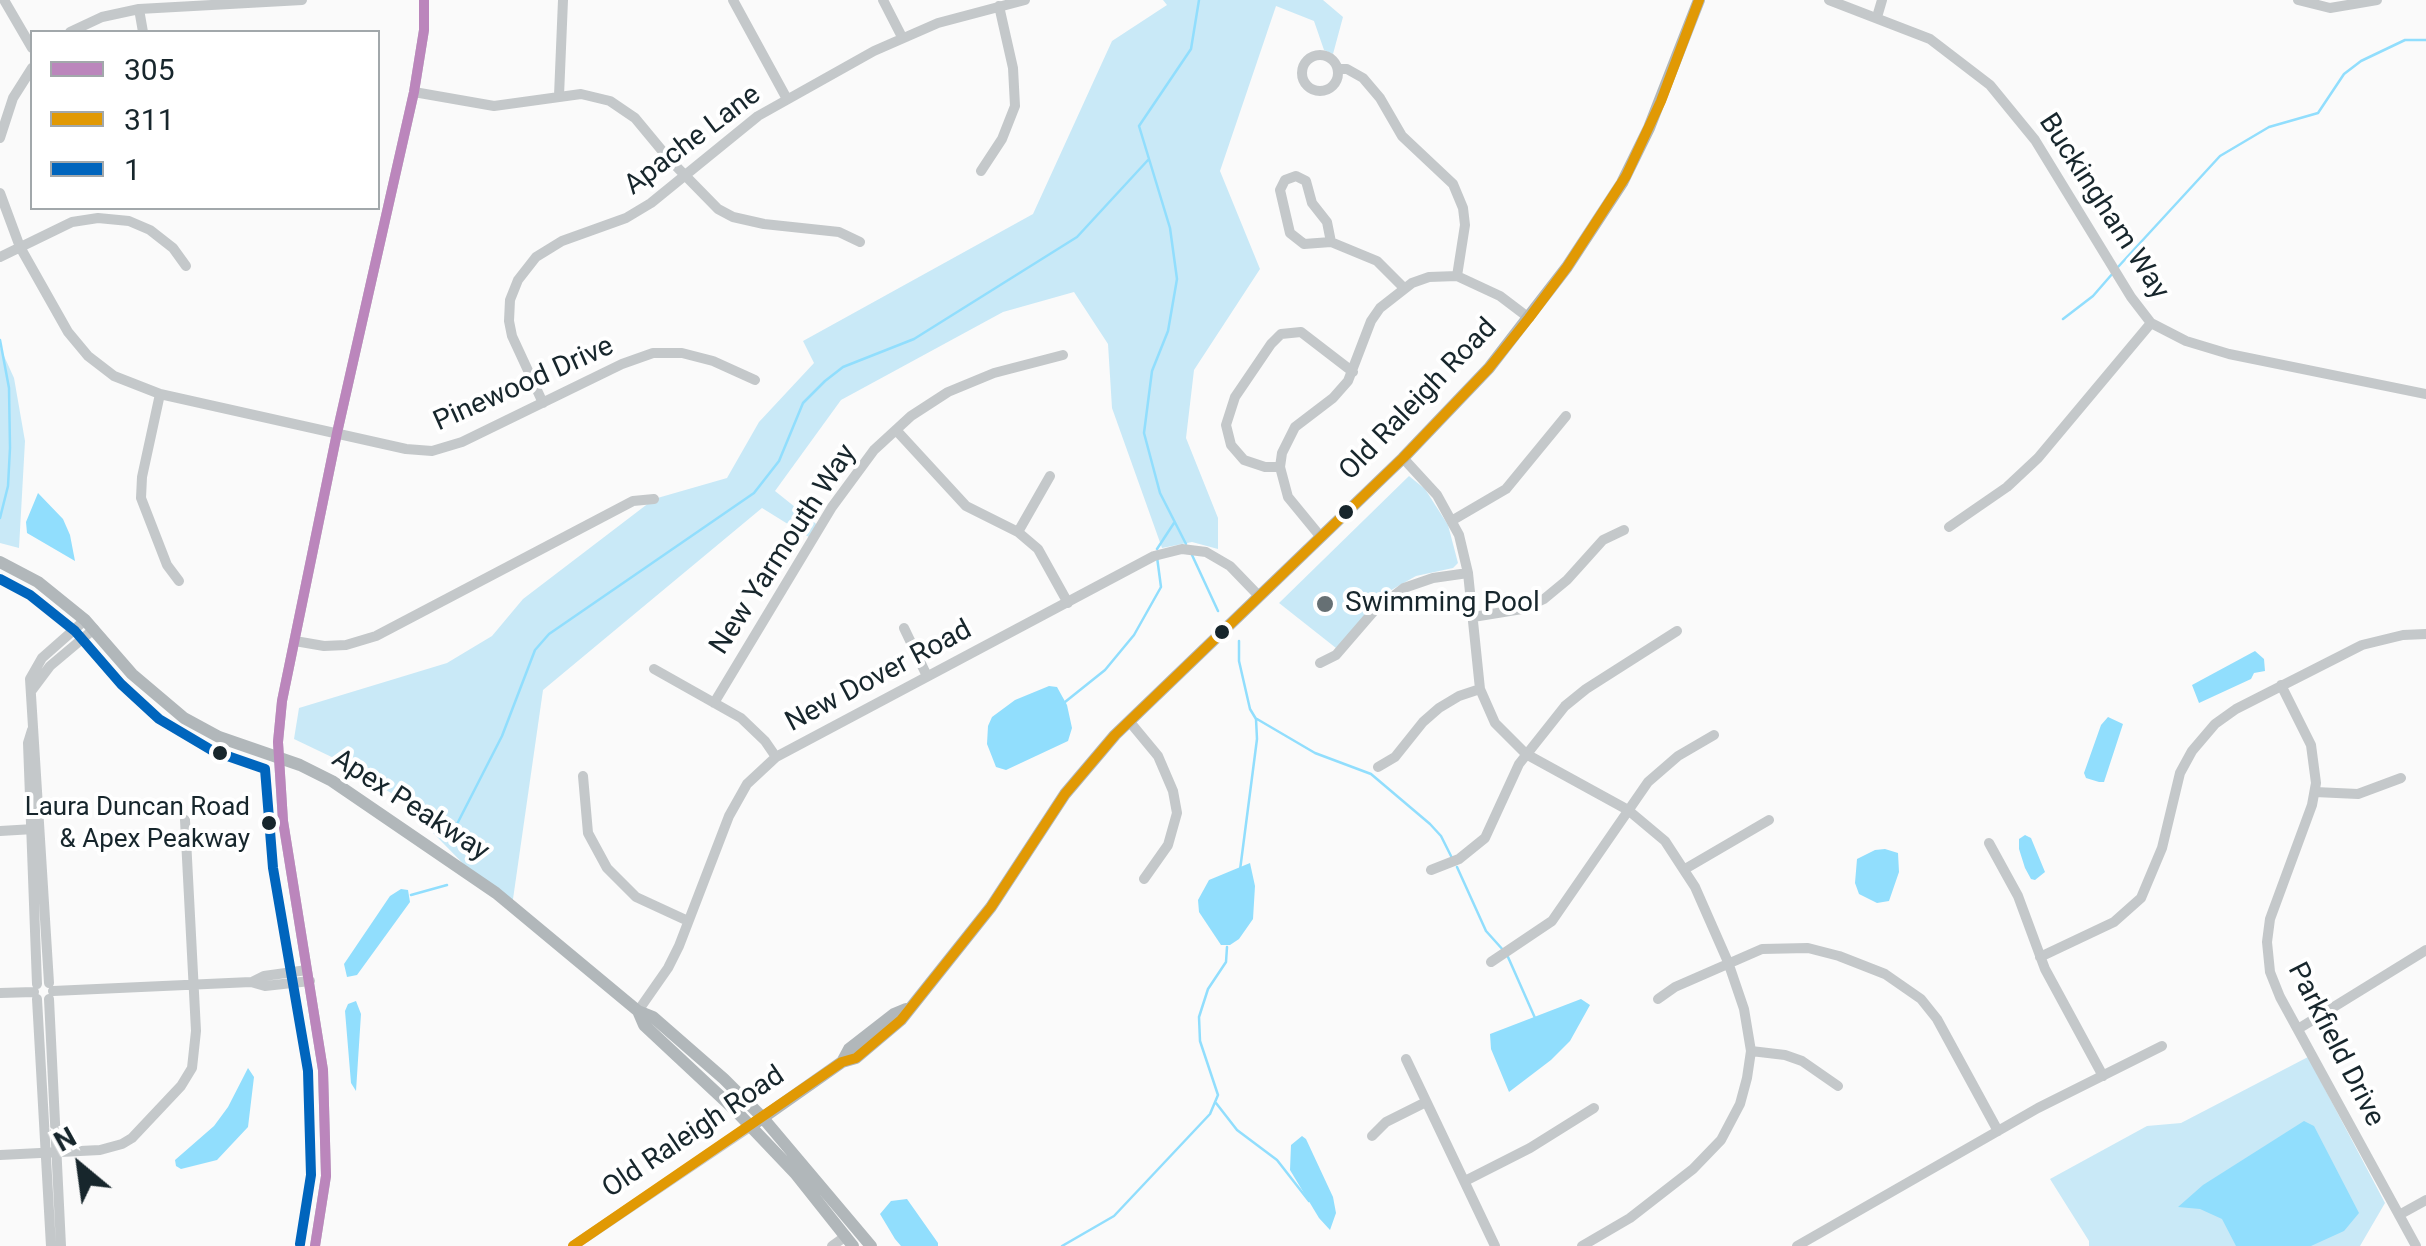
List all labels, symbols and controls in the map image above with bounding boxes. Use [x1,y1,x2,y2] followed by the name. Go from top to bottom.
[30,30,380,210] legend
[124,52,175,87] text: 305
[618,79,768,203] street label: Apache Lane
[124,102,175,137] text: 311
[2030,108,2176,306] street label: Buckingham Way
[124,152,141,187] text: 1
[1333,312,1505,488] street label: Old Raleigh Road
[429,330,619,440] street label: Pinewood Drive
[704,439,864,661] street label: New Yarmouth Way
[1336,502,1356,522] unlabelled marker
[1345,587,1540,621] place label: Swimming Pool
[1314,593,1336,615] marker: Swimming Pool
[780,614,978,740] street label: New Dover Road
[1212,622,1232,642] unlabelled marker
[210,743,230,763] unlabelled marker
[325,743,495,869] street label: Apex Peakway
[25,792,250,854] place label: Laura Duncan Road & Apex Peakway
[259,813,279,833] marker: Laura Duncan Road & Apex Peakway
[2279,958,2391,1132] street label: Parkfield Drive
[597,1060,791,1206] street label: Old Raleigh Road
[30,1116,130,1216] north arrow
[49,1120,82,1159] text: N

